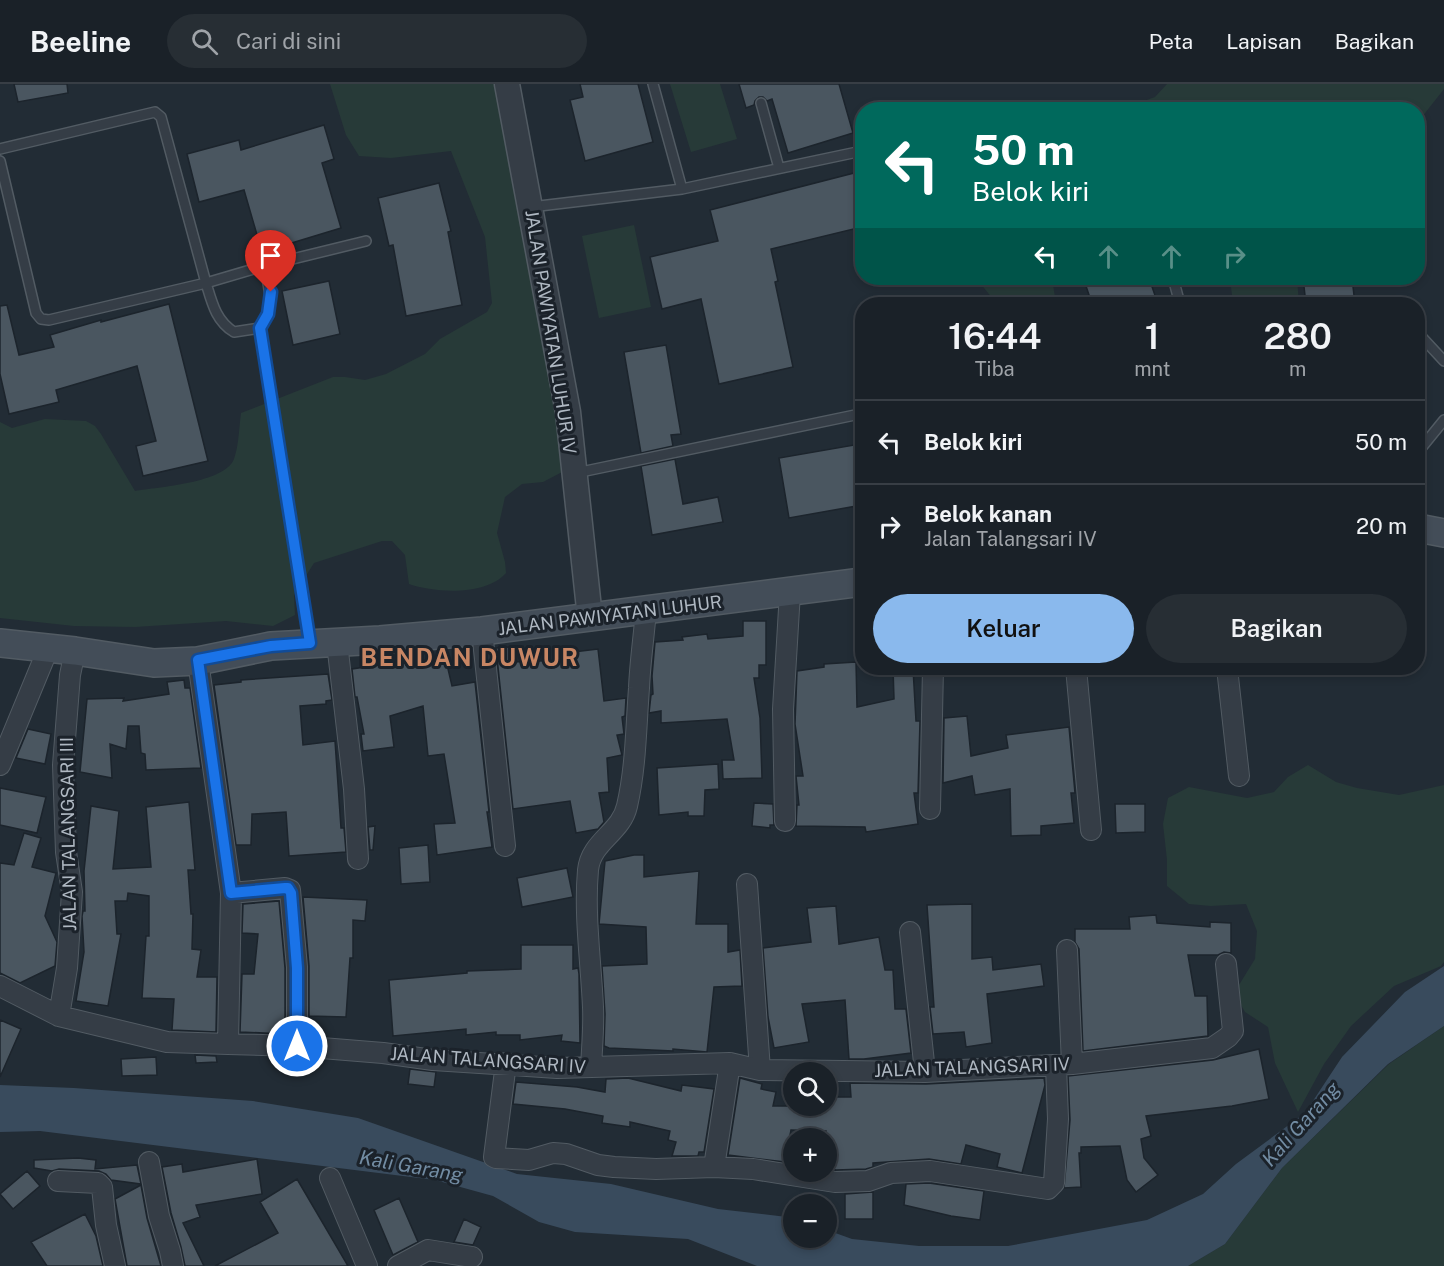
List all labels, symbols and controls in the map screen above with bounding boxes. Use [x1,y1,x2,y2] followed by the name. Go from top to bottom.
[167,14,587,68] search box
[30,25,131,58] text: Beeline
[188,25,221,58] icon: search
[236,28,341,54] text: Cari di sini
[1149,29,1193,54] text: Peta
[1226,29,1302,54] text: Lapisan
[1335,29,1414,54] text: Bagikan
[972,125,1075,174] text: 50 m
[873,126,951,204] icon: left
[972,175,1089,207] text: Belok kiri
[521,208,581,456] street label: JALAN PAWIYATAN LUHUR IV
[245,230,296,292] pin
[254,239,287,272] icon: arrive
[1029,240,1062,273] icon: left
[1092,240,1125,273] icon: ahead
[1155,240,1188,273] icon: ahead
[1218,240,1251,273] icon: right
[948,315,1041,357] text: 16:44
[1145,315,1160,357] text: 1
[1263,315,1332,357] text: 280
[975,357,1015,381] text: Tiba
[1134,357,1171,381] text: mnt
[1289,357,1306,381] text: m
[873,426,906,459] icon: left
[924,429,1022,455] text: Belok kiri
[1355,429,1407,455] text: 50 m
[924,501,1052,527] text: Belok kanan
[873,510,906,543] icon: right
[1356,513,1407,539] text: 20 m
[924,527,1097,551] text: Jalan Talangsari IV
[497,591,723,639] street label: JALAN PAWIYATAN LUHUR
[873,594,1134,663] button: Keluar
[1146,594,1407,663] button: Bagikan
[361,643,579,671] district label: BENDAN DUWUR
[56,737,80,931] street label: JALAN TALANGSARI III
[265,1014,329,1078] position arrow
[390,1043,586,1077] street label: JALAN TALANGSARI IV
[874,1053,1070,1081] street label: JALAN TALANGSARI IV
[783,1062,837,1248] map controls
[783,1062,837,1116] button: search
[1257,1077,1345,1171] water label: Kali Garang
[783,1128,837,1182] button: +
[357,1145,465,1187] water label: Kali Garang
[783,1194,837,1248] button: −

